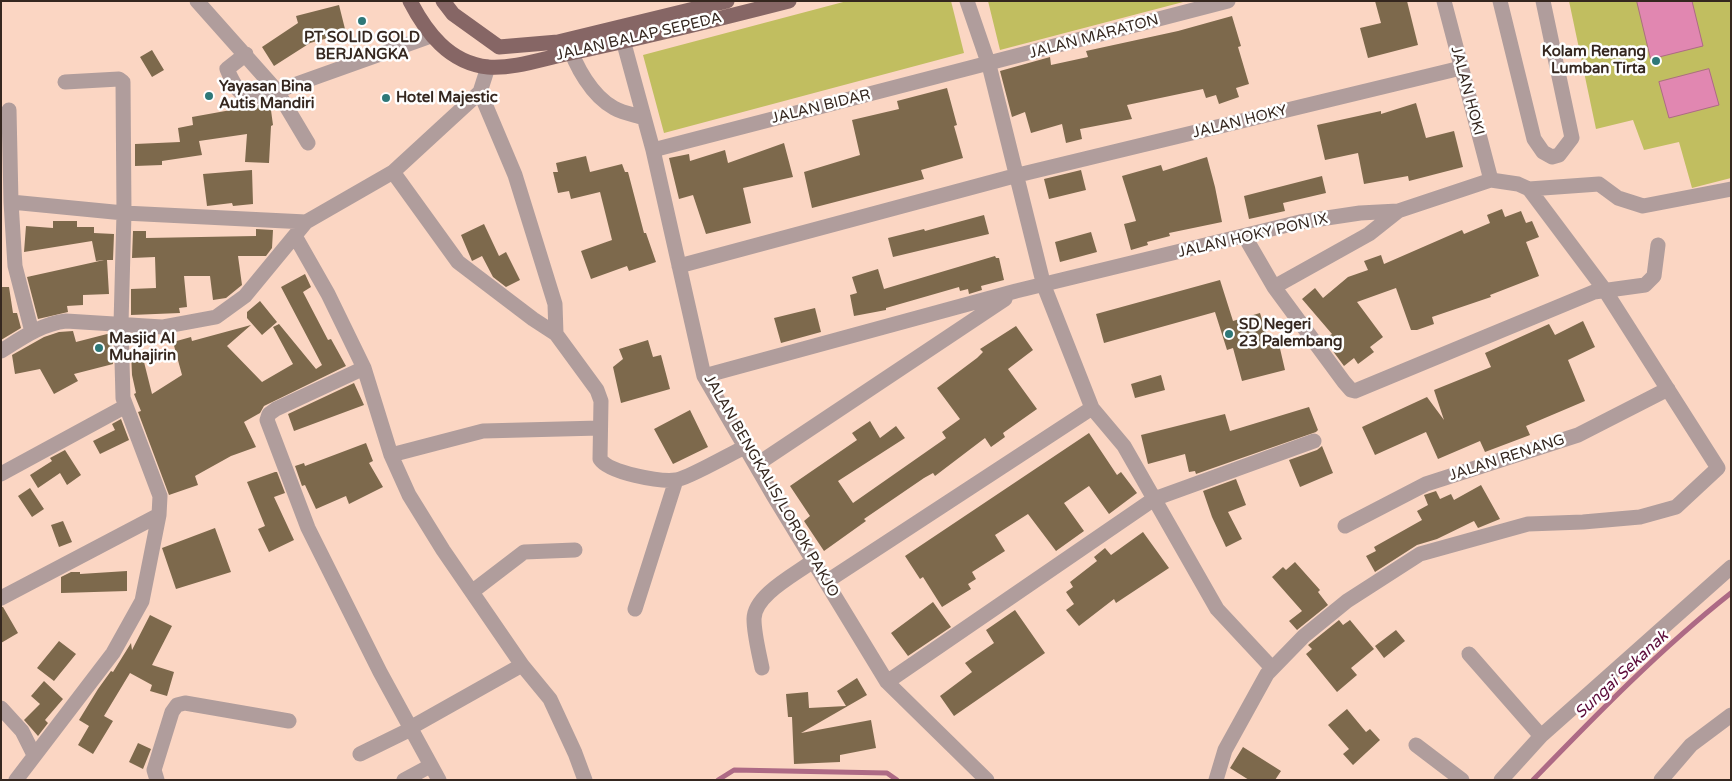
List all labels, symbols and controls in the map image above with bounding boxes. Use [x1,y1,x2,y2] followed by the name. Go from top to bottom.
[554,9,724,65] street label: JALAN BALAP SEPEDA
[1027,11,1161,63] street label: JALAN MARATON
[356,15,368,27] marker: PT SOLID GOLD BERJANGKA
[304,29,420,64] place label: PT SOLID GOLD BERJANGKA
[1542,43,1646,78] place label: Kolam Renang Lumban Tirta
[1446,44,1488,138] street label: JALAN HOKI
[1650,55,1662,67] marker: Kolam Renang Lumban Tirta
[219,78,314,113] place label: Yayasan Bina Autis Mandiri
[770,86,872,128] street label: JALAN BIDAR
[396,89,498,107] place label: Hotel Majestic
[203,90,215,102] marker: Yayasan Bina Autis Mandiri
[380,92,392,104] marker: Hotel Majestic
[1191,102,1289,142] street label: JALAN HOKY
[1176,210,1330,262] street label: JALAN HOKY PON IX
[1239,316,1342,351] place label: SD Negeri 23 Palembang
[1223,328,1235,340] marker: SD Negeri 23 Palembang
[109,330,176,365] place label: Masjid Al Muhajirin
[93,342,105,354] marker: Masjid Al Muhajirin
[700,371,842,601] street label: JALAN BENGKALIS/LOROK PAKJO
[1447,431,1567,485] street label: JALAN RENANG
[1571,627,1673,723] water label: Sungai Sekanak

